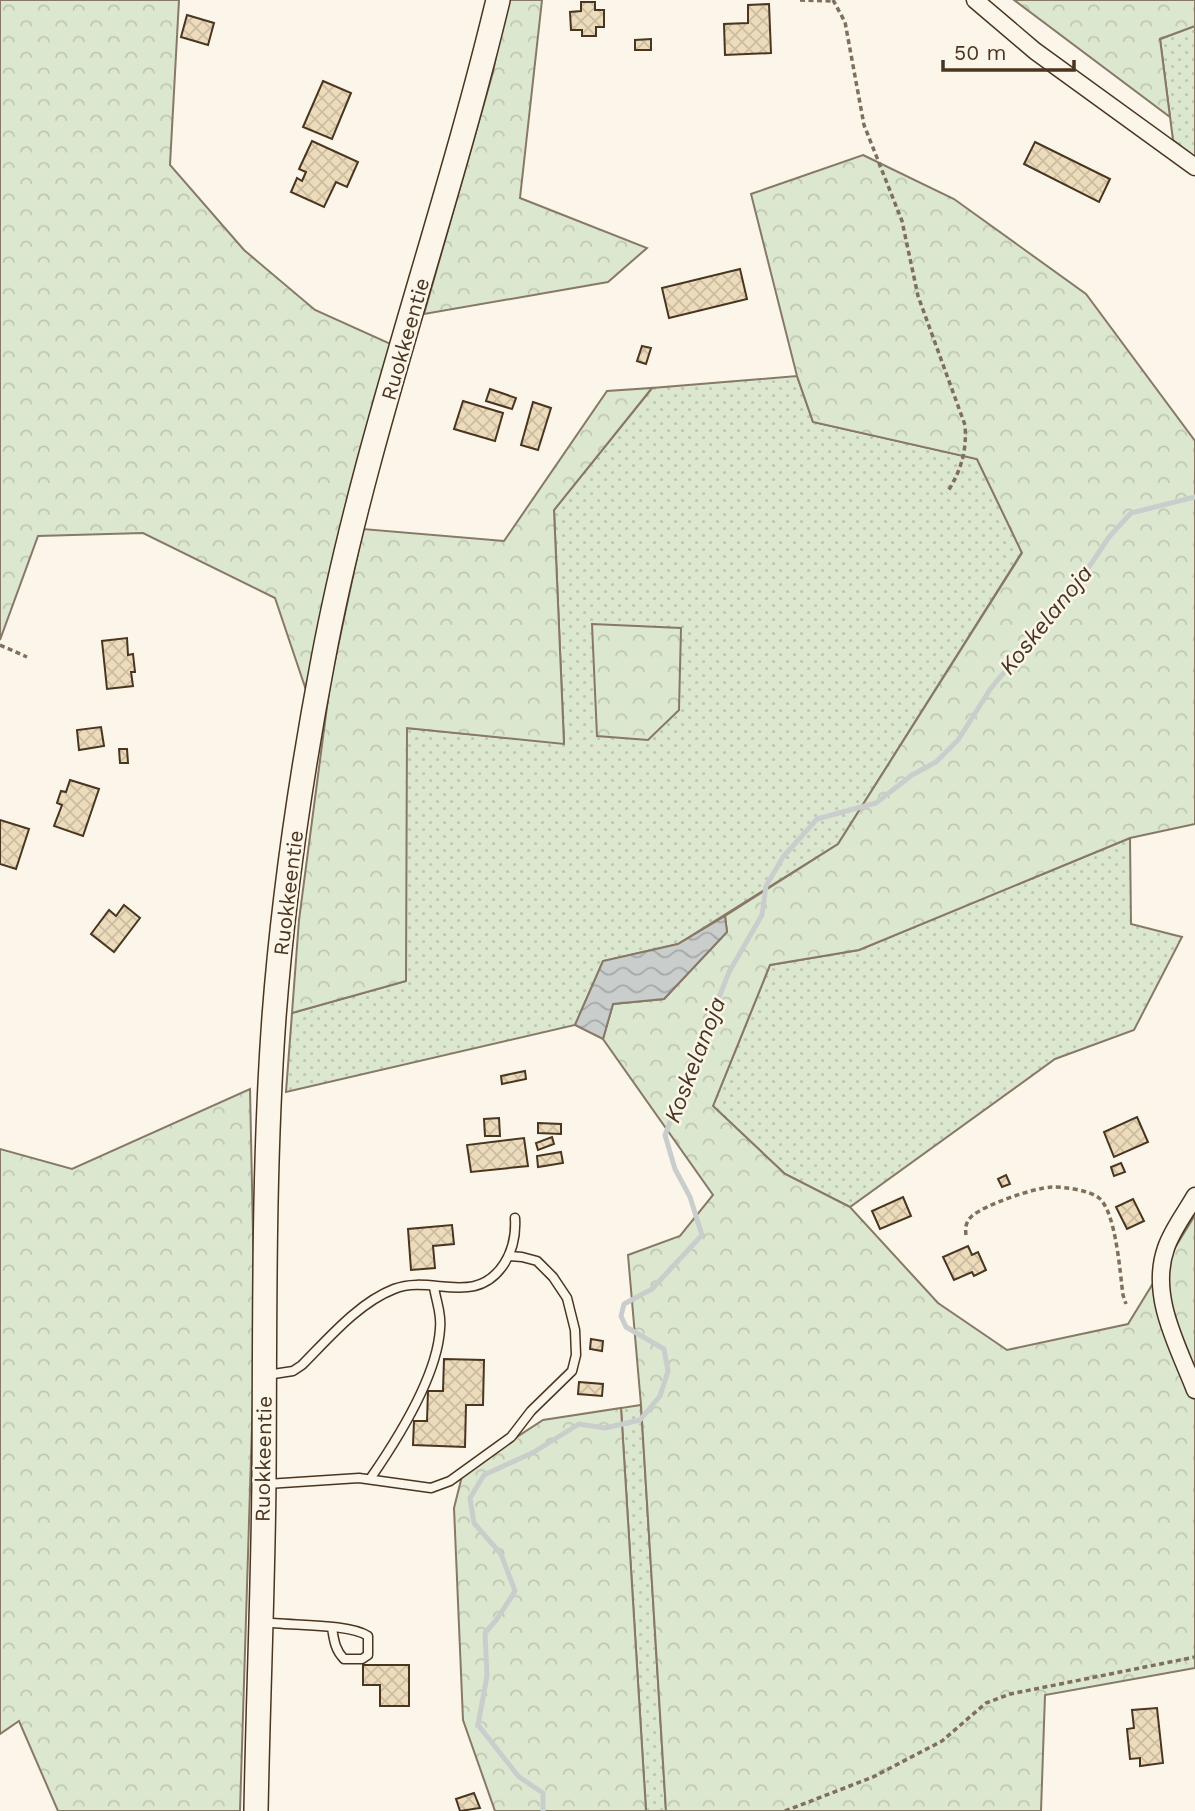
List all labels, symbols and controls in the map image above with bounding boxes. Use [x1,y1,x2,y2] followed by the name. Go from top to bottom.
[943,28,1074,72] scale bar
[954,40,1006,65] text: 50 m
[376,275,434,403] street label: Ruokkeentie
[994,560,1098,680] water label: Koskelanoja
[268,829,308,957] street label: Ruokkeentie
[659,993,731,1127] water label: Koskelanoja
[249,1396,277,1522] street label: Ruokkeentie

